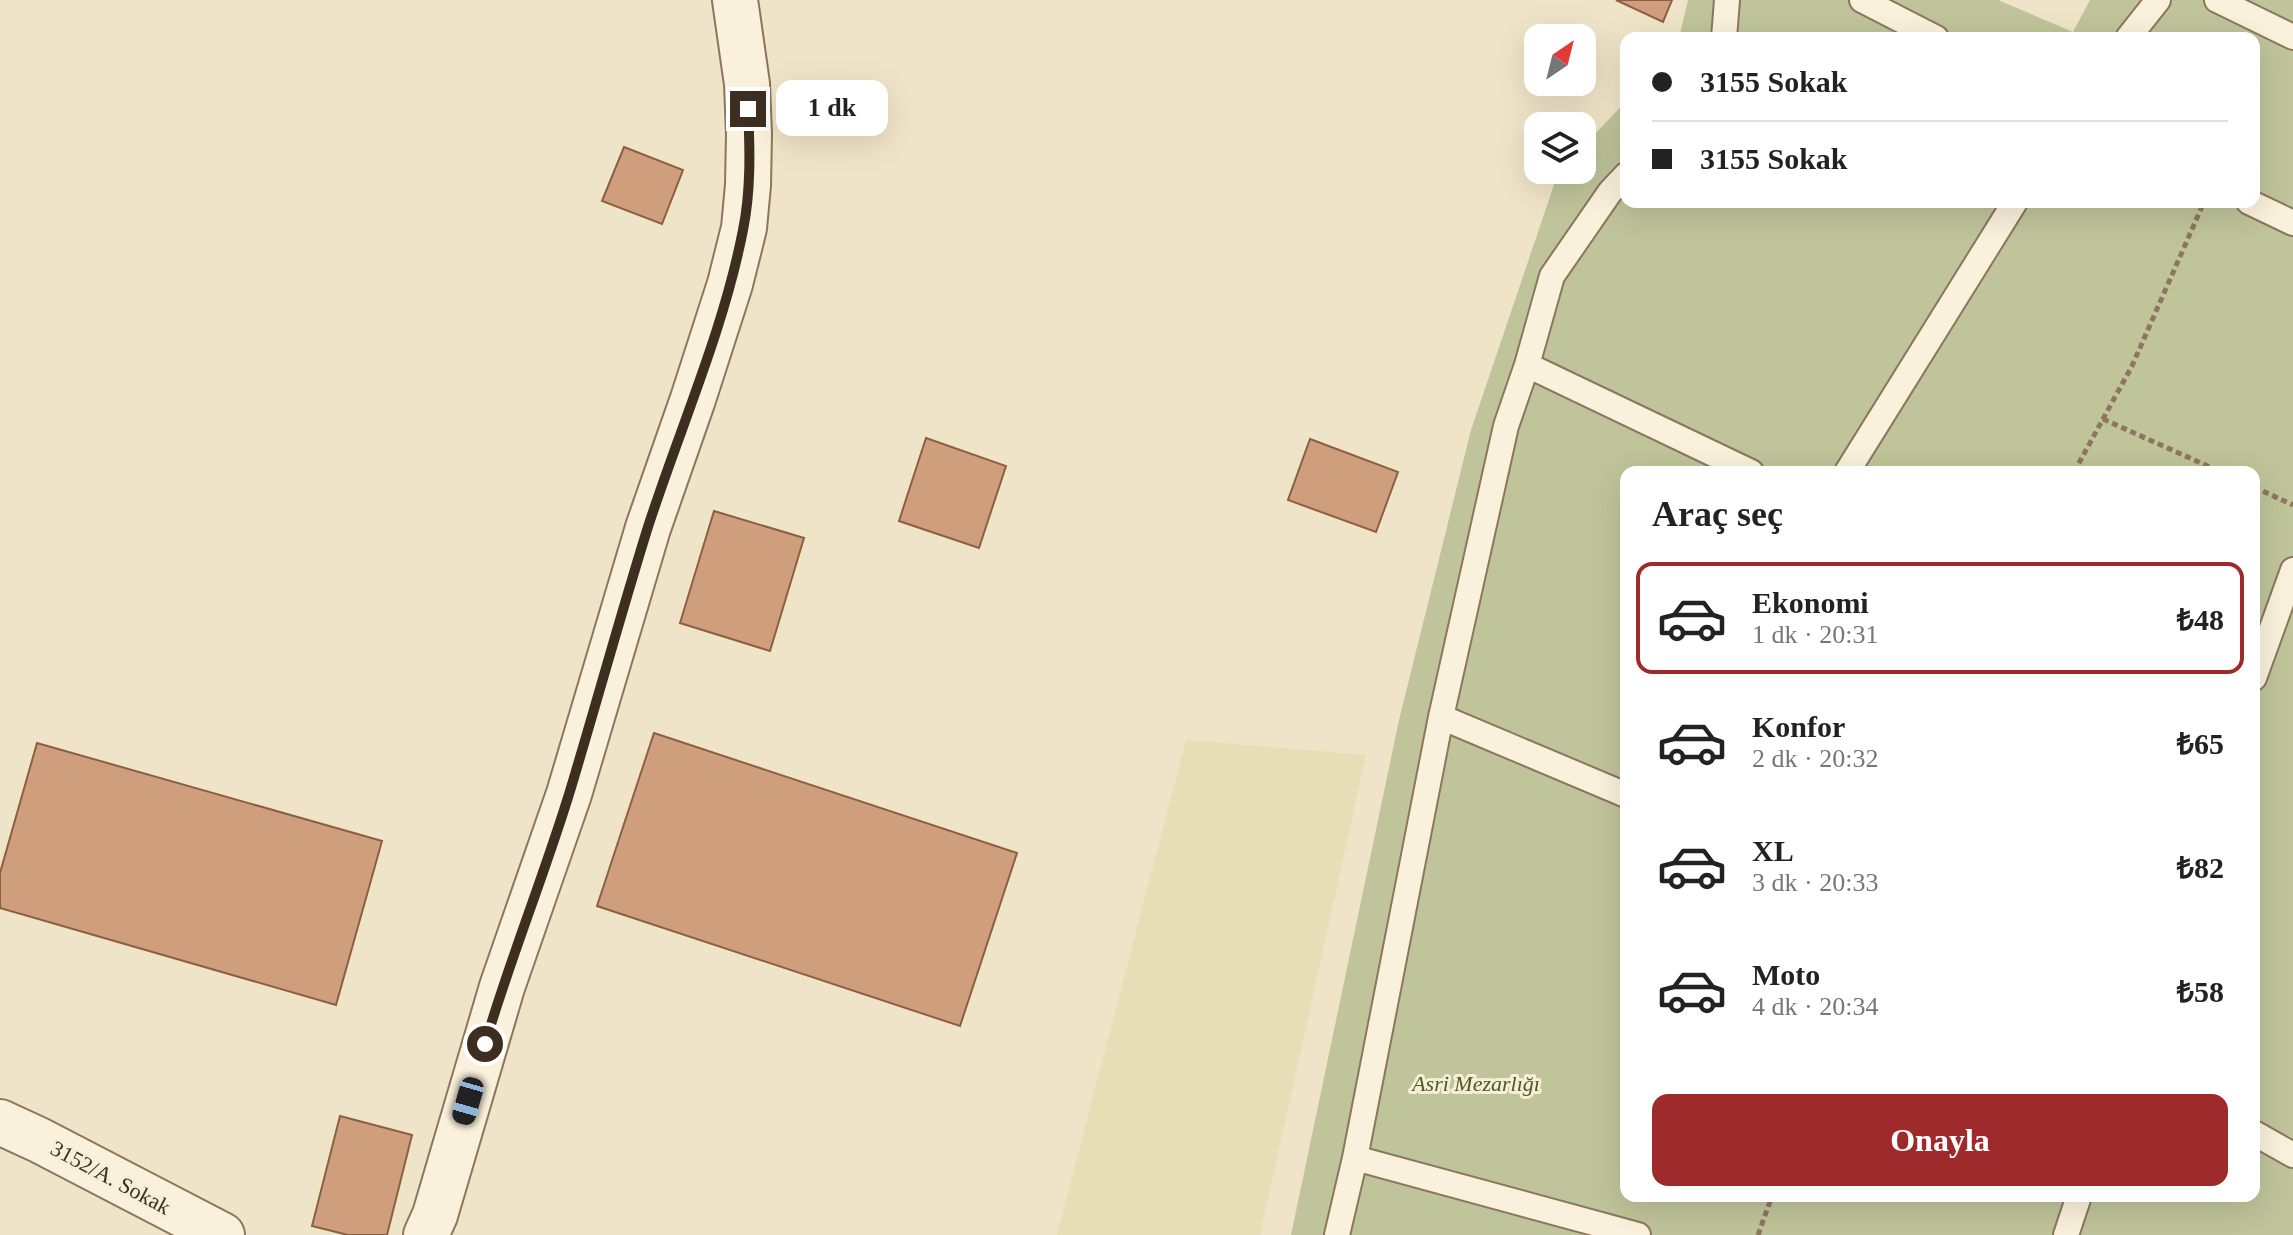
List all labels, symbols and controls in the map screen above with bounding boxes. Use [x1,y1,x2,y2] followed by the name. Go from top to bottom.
[1524,24,1596,96] north arrow
[1524,24,1596,184] map controls
[1700,65,1848,98] text: 3155 Sokak
[776,81,888,137] callout: 1 dk
[730,91,766,127] route end
[808,93,856,122] text: 1 dk
[1524,112,1596,184] button: layers
[1700,142,1848,175] text: 3155 Sokak
[1652,494,1783,534] text: Araç seç
[1656,582,1728,654] icon: car
[1752,586,1869,619] text: Ekonomi
[2177,603,2224,636] text: ₺48
[1752,620,1878,649] text: 1 dk · 20:31
[1656,706,1728,778] icon: car
[1752,710,1845,743] text: Konfor
[2177,727,2224,760] text: ₺65
[1752,744,1878,773] text: 2 dk · 20:32
[1656,830,1728,902] icon: car
[1752,834,1794,867] text: XL
[2177,851,2224,884] text: ₺82
[1752,868,1878,897] text: 3 dk · 20:33
[1656,954,1728,1026] icon: car
[1752,958,1820,991] text: Moto
[2177,975,2224,1008] text: ₺58
[1752,992,1878,1021] text: 4 dk · 20:34
[467,1026,503,1062] route start
[1410,1071,1540,1096] park label: Asri Mezarlığı
[450,1075,486,1127] car
[1652,1094,2228,1186] button: Onayla
[47,1135,175,1219] street label: 3152/A. Sokak

